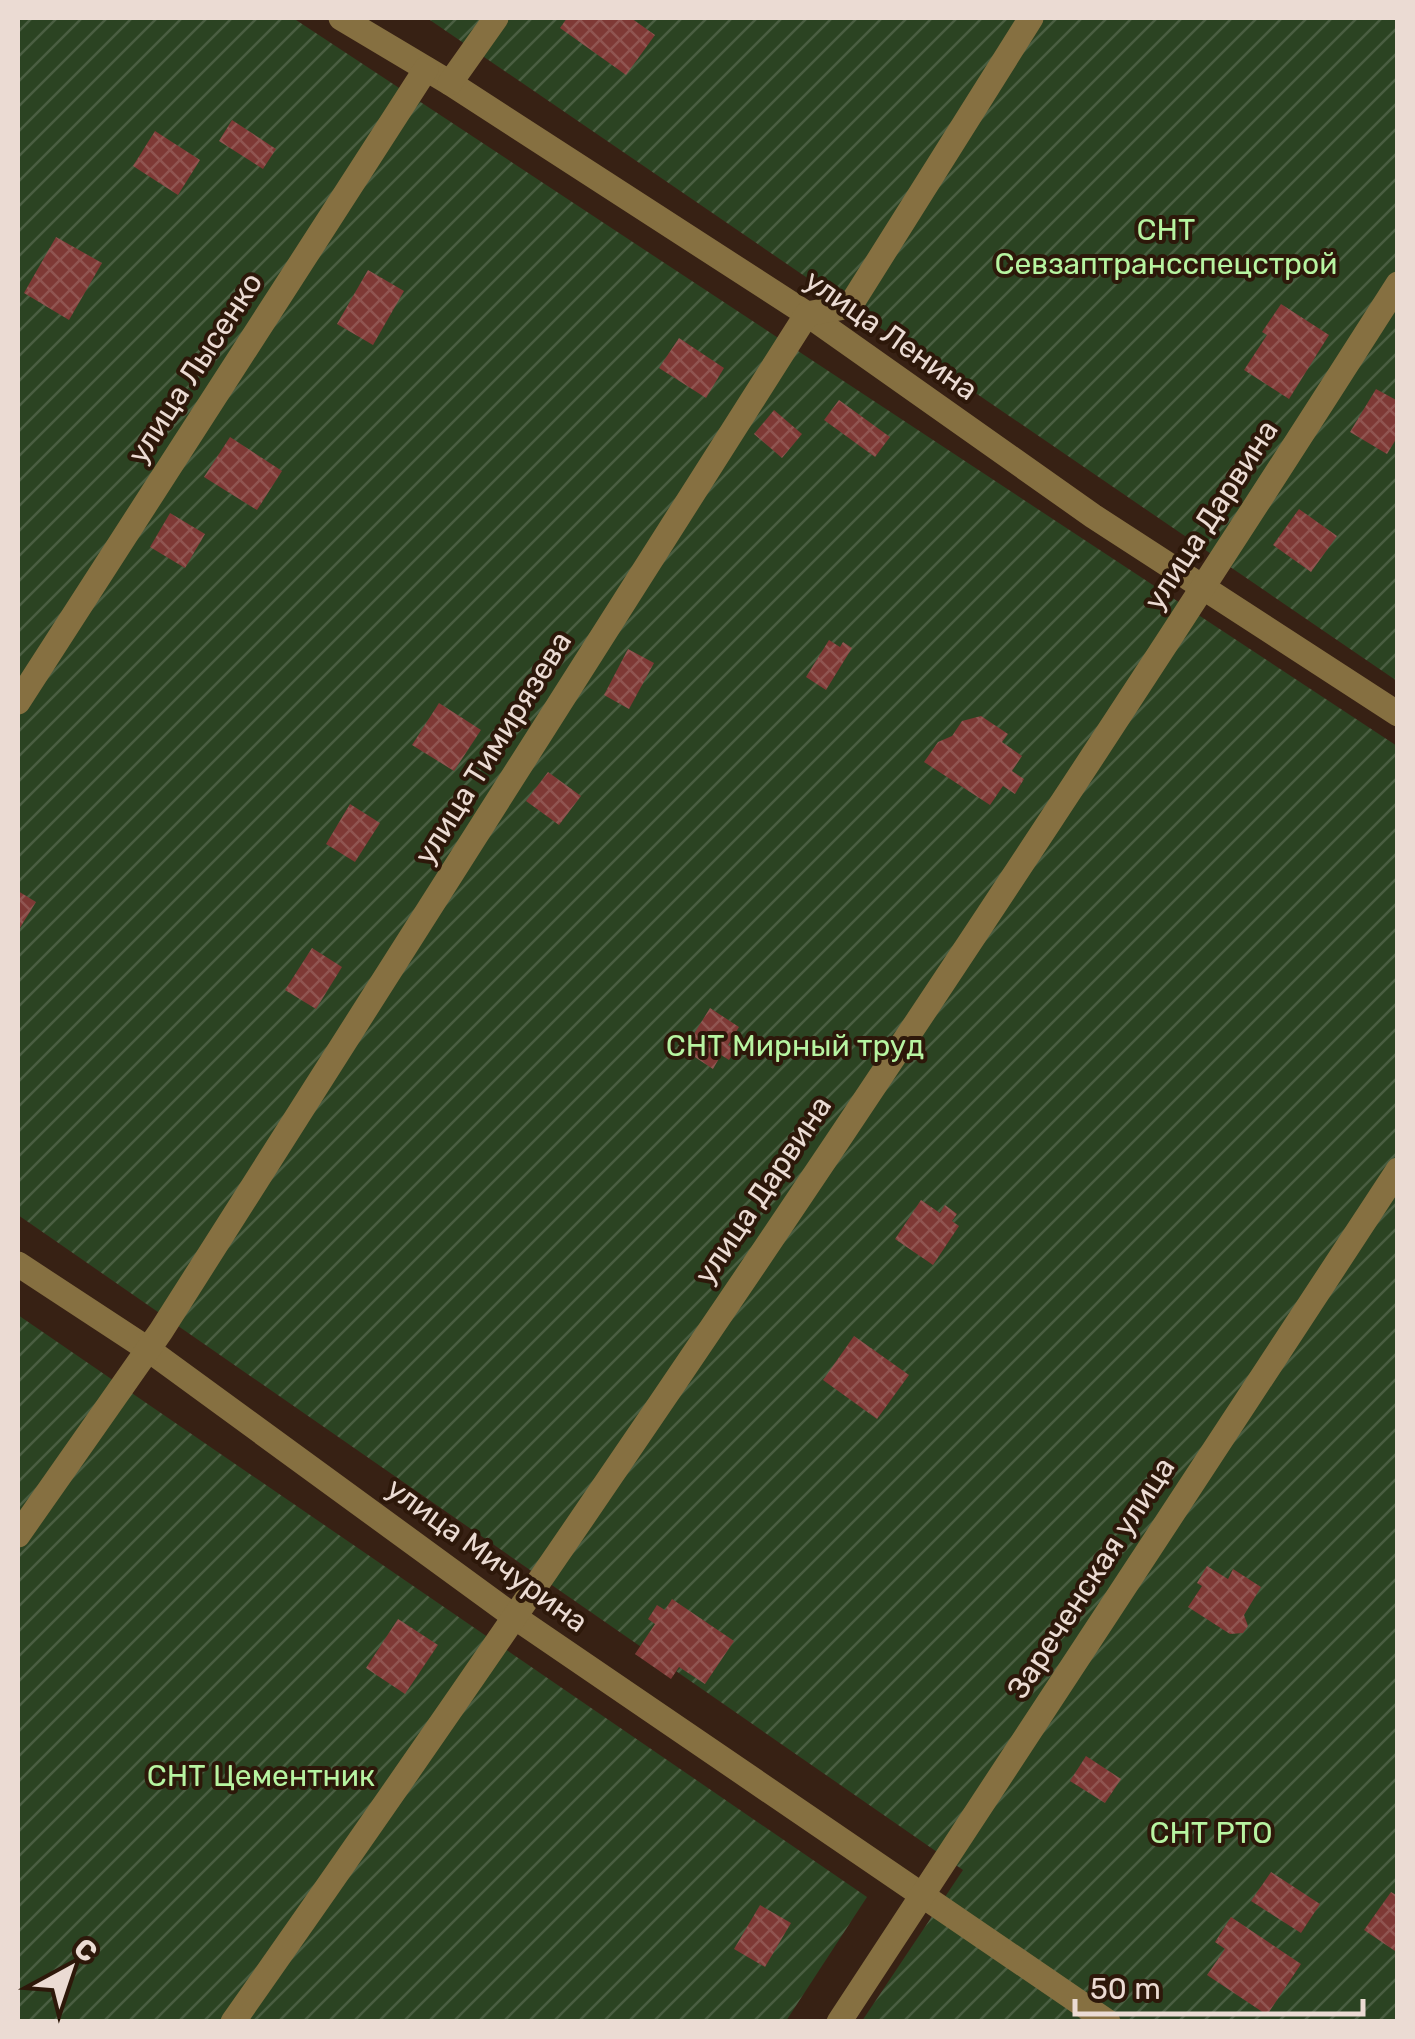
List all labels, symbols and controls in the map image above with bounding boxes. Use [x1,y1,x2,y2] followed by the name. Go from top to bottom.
[995,212,1337,282] park label: СНТ Севзаптрансспецстрой
[798,262,984,408] street label: улица Ленина
[120,266,270,470] street label: улица Лысенко
[1136,413,1286,617] street label: улица Дарвина
[407,625,579,871] street label: улица Тимирязева
[666,1028,924,1064] park label: СНТ Мирный труд
[687,1089,839,1291] street label: улица Дарвина
[999,1451,1183,1705] street label: Зареченская улица
[379,1470,595,1640] street label: улица Мичурина
[147,1758,375,1794] park label: СНТ Цементник
[1149,1815,1273,1851] park label: СНТ РТО
[20,1919,120,2019] north arrow
[68,1931,104,1969] text: С
[1075,1954,1362,2016] scale bar
[1090,1971,1161,2007] text: 50 m

